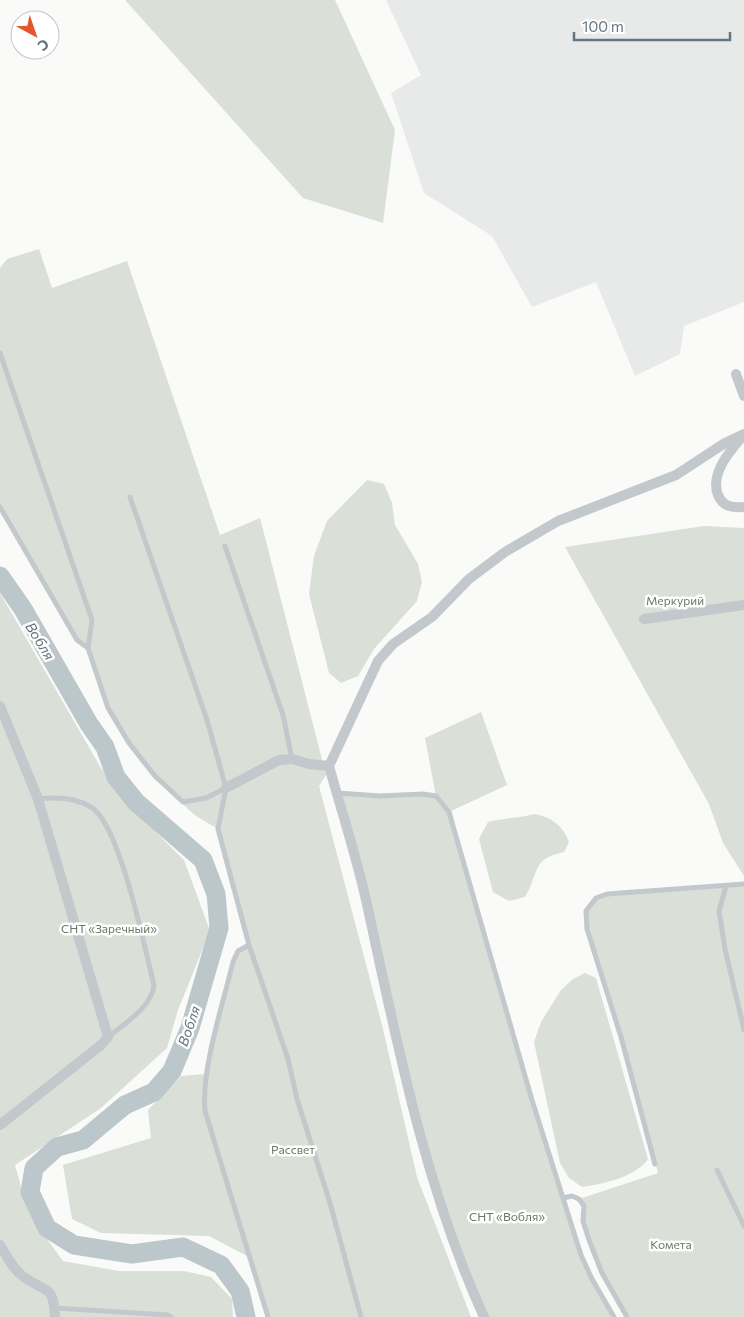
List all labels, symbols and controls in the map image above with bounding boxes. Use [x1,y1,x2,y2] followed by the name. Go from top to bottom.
[10,10,60,60] north arrow
[574,10,730,42] scale bar
[582,17,624,35] text: 100 m
[35,36,53,55] text: С
[646,593,704,607] park label: Меркурий
[22,619,59,663] water label: Вобля
[61,921,157,935] park label: СНТ «Заречный»
[174,1004,203,1048] water label: Вобля
[271,1142,315,1156] park label: Рассвет
[469,1209,545,1223] park label: СНТ «Вобля»
[650,1237,692,1251] park label: Комета

